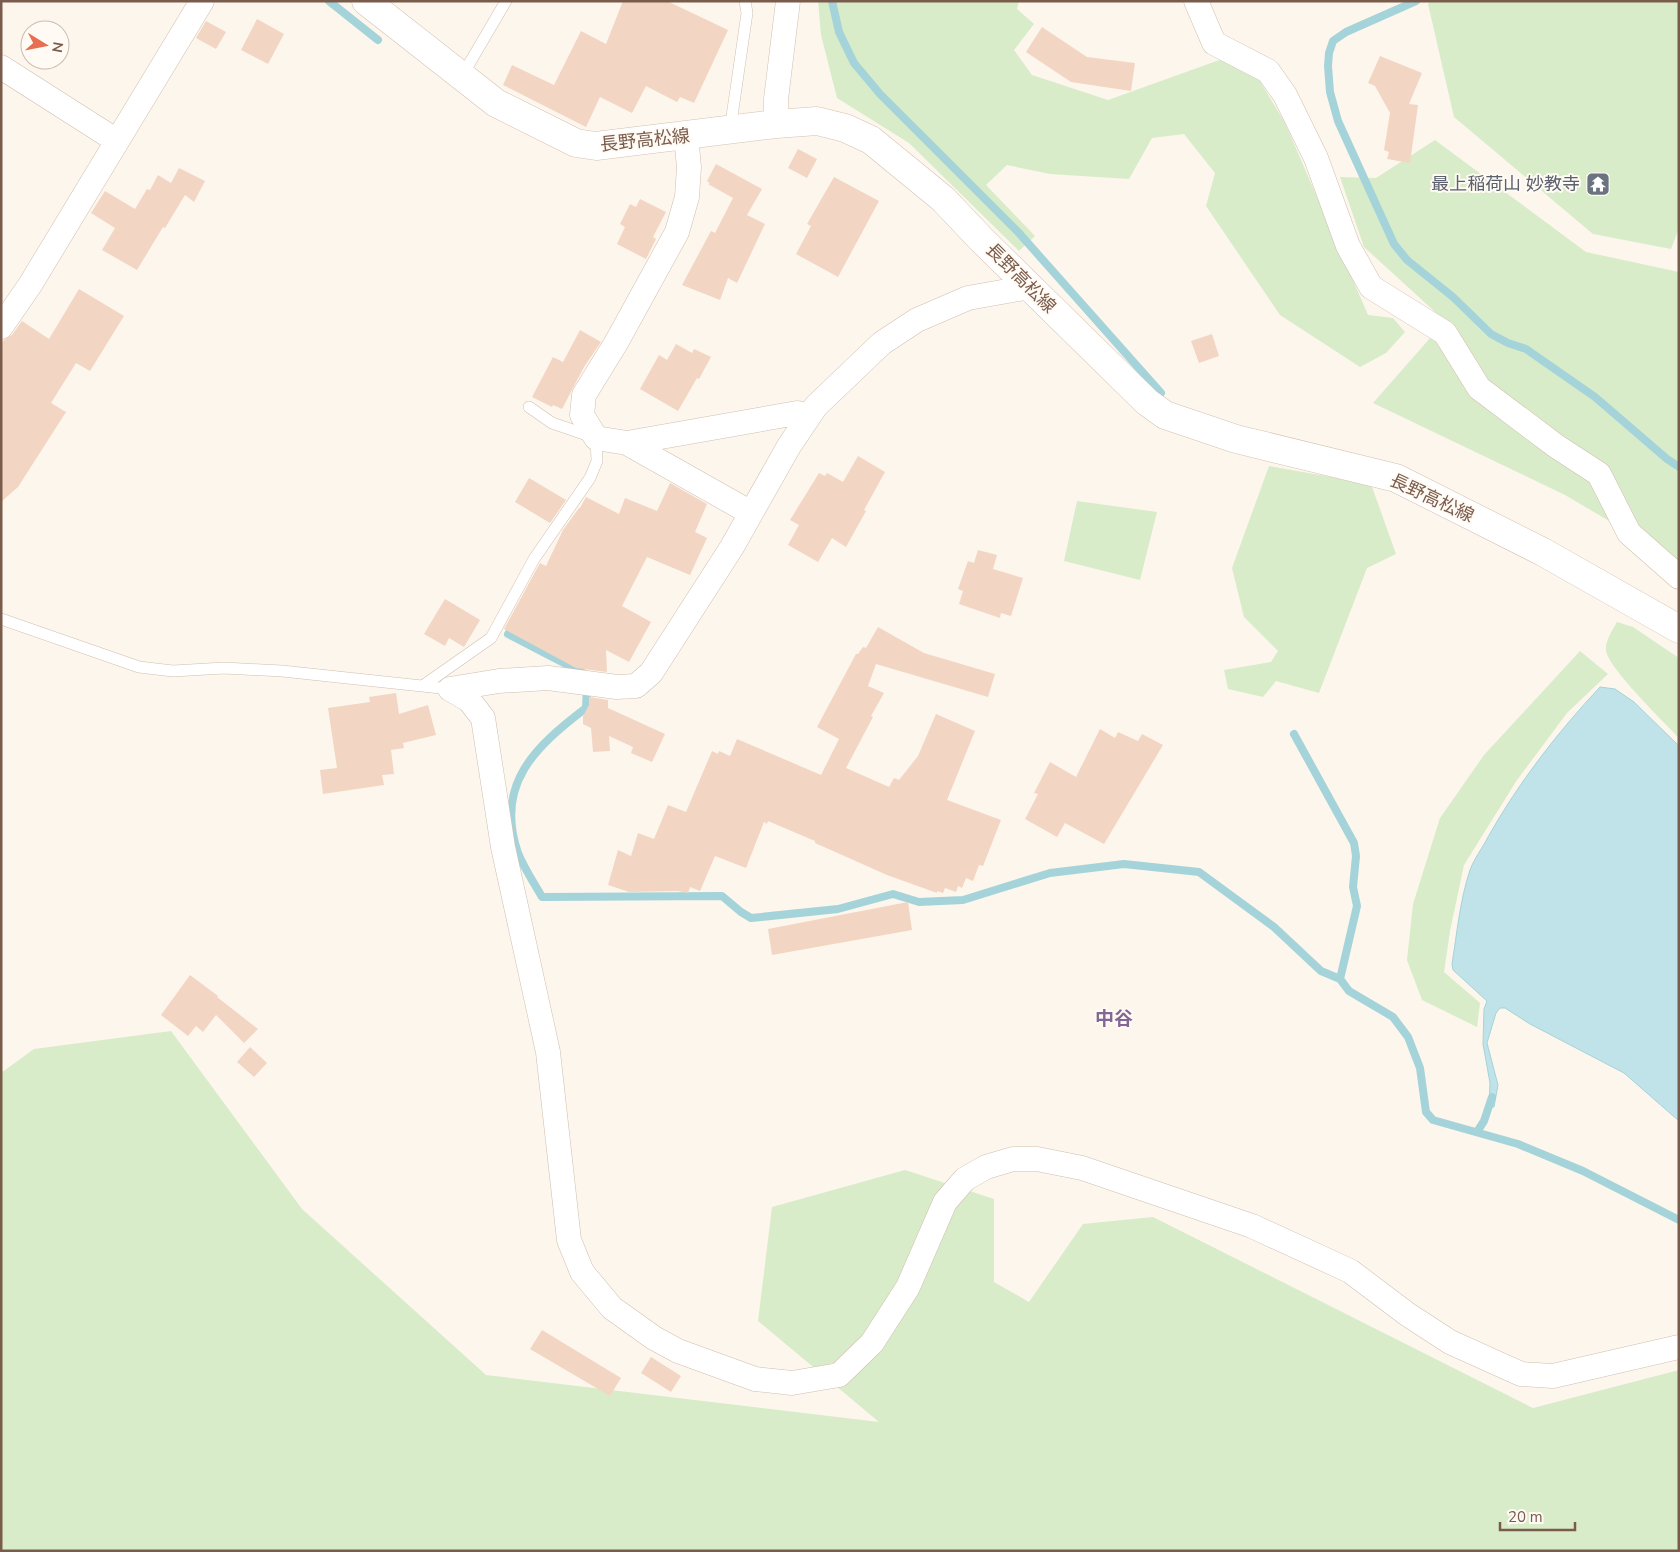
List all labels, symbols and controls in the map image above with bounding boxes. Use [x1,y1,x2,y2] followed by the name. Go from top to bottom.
[20,20,70,70] north arrow
[47,40,68,54] text: N
[599,123,691,157] street label: 長野高松線
[1585,171,1611,197] temple icon: 最上稲荷山 妙教寺
[1431,172,1580,196] place label: 最上稲荷山 妙教寺
[981,238,1061,318] street label: 長野高松線
[1386,468,1478,528] street label: 長野高松線
[1095,1006,1133,1032] district label: 中谷
[1500,1500,1575,1532] scale bar
[1508,1507,1543,1527] text: 20 m

